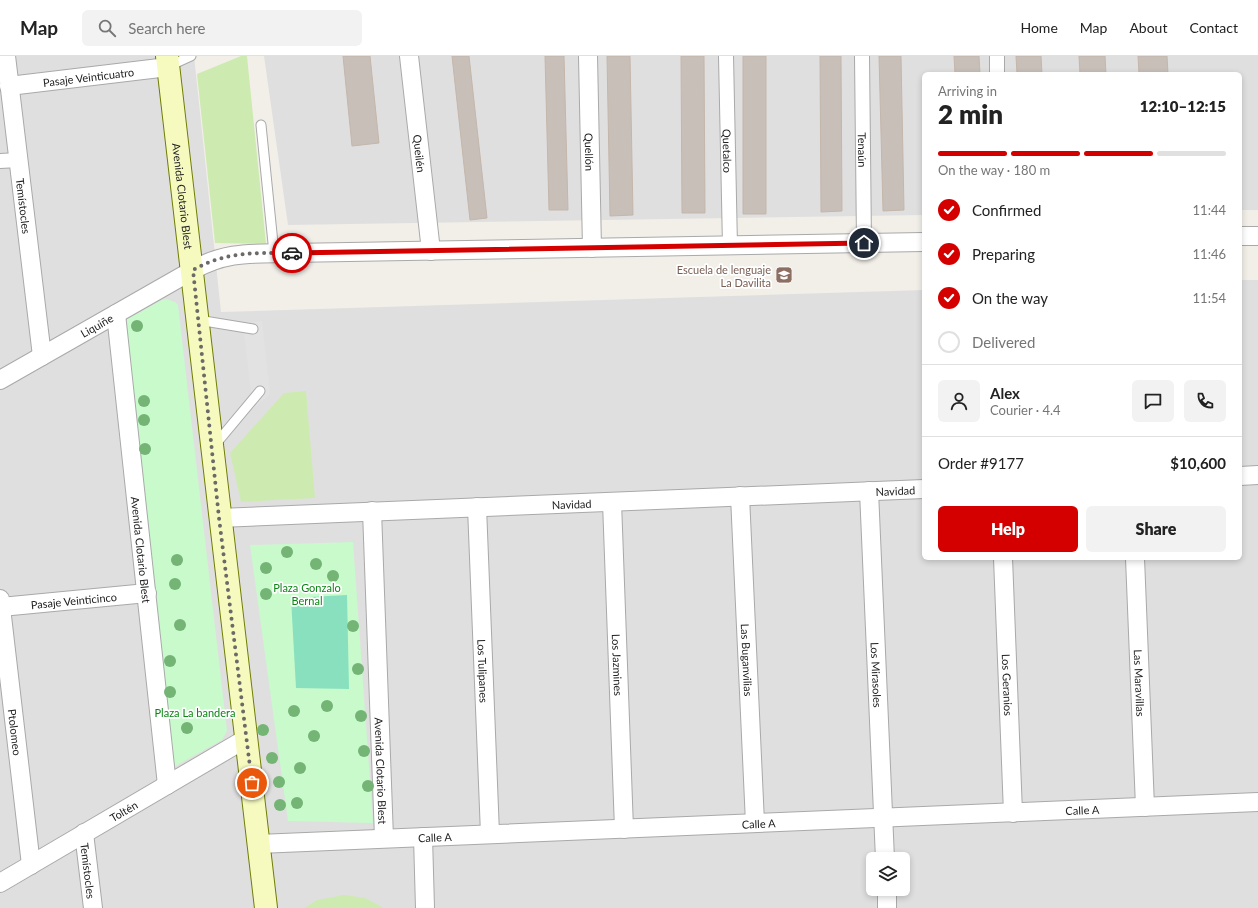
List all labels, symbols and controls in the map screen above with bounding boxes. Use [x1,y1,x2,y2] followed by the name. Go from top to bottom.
[82,10,362,46] search box
[20,16,58,39] text: Map
[96,17,118,39] icon: search
[128,19,206,37] text: Search here
[1020,19,1058,36] text: Home
[1080,19,1107,36] text: Map
[1129,19,1167,36] text: About
[1189,19,1238,36] text: Contact
[42,65,135,88] street label: Pasaje Veinticuatro
[938,83,997,99] text: Arriving in
[1140,97,1226,115] text: 12:10–12:15
[938,98,1003,130] text: 2 min
[721,129,735,173] street label: Quetalco
[856,132,870,167] street label: Tenaún
[583,133,597,171] street label: Quellón
[411,134,429,173] street label: Queilén
[171,142,196,250] street label: Avenida Clotario Blest
[938,162,1050,178] text: On the way · 180 m
[14,177,34,235] street label: Temístocles
[938,199,960,221] icon: check
[972,201,1041,219] text: Confirmed
[1193,202,1226,218] text: 11:44
[847,226,881,260] pin
[853,232,875,254] icon: home
[272,233,312,273] courier
[281,242,303,264] icon: car
[938,243,960,265] icon: check
[972,245,1035,263] text: Preparing
[1193,246,1226,262] text: 11:46
[677,263,771,289] place label: Escuela de lenguaje La Davilita
[774,265,794,285] school or university icon: Escuela de lenguaje La Davilita
[938,287,960,309] icon: check
[972,289,1048,307] text: On the way
[1193,290,1226,306] text: 11:54
[78,311,115,339] street label: Liquiñe
[972,333,1035,351] text: Delivered
[938,380,980,422] button: person
[1132,380,1174,422] button: chat
[1184,380,1226,422] button: phone
[990,384,1020,402] text: Alex
[990,402,1061,418] text: Courier · 4.4
[938,454,1024,472] text: Order #9177
[1170,454,1226,472] text: $10,600
[875,483,916,497] street label: Navidad
[129,496,154,604] street label: Avenida Clotario Blest
[552,496,592,511] street label: Navidad
[938,506,1078,552] button: Help
[1086,506,1226,552] button: Share
[273,581,341,607] park label: Plaza Gonzalo Bernal
[30,589,117,611] street label: Pasaje Veinticinco
[739,623,756,697] street label: Las Buganvilias
[610,634,626,696] street label: Los Jazmines
[476,639,491,703] street label: Los Tulipanes
[869,642,885,708] street label: Los Mirasoles
[1132,649,1148,717] street label: Las Maravillas
[1000,654,1016,716] street label: Los Geranios
[155,706,235,719] park label: Plaza La bandera
[6,708,25,756] street label: Ptolomeo
[373,717,390,825] street label: Avenida Clotario Blest
[235,766,269,800] pin
[241,772,263,794] icon: bag
[107,797,139,824] street label: Toltén
[1065,802,1100,817] street label: Calle A
[741,816,776,830] street label: Calle A
[418,829,453,844] street label: Calle A
[79,842,98,900] street label: Temístocles
[866,852,910,896] map controls
[866,852,910,896] button: layers

